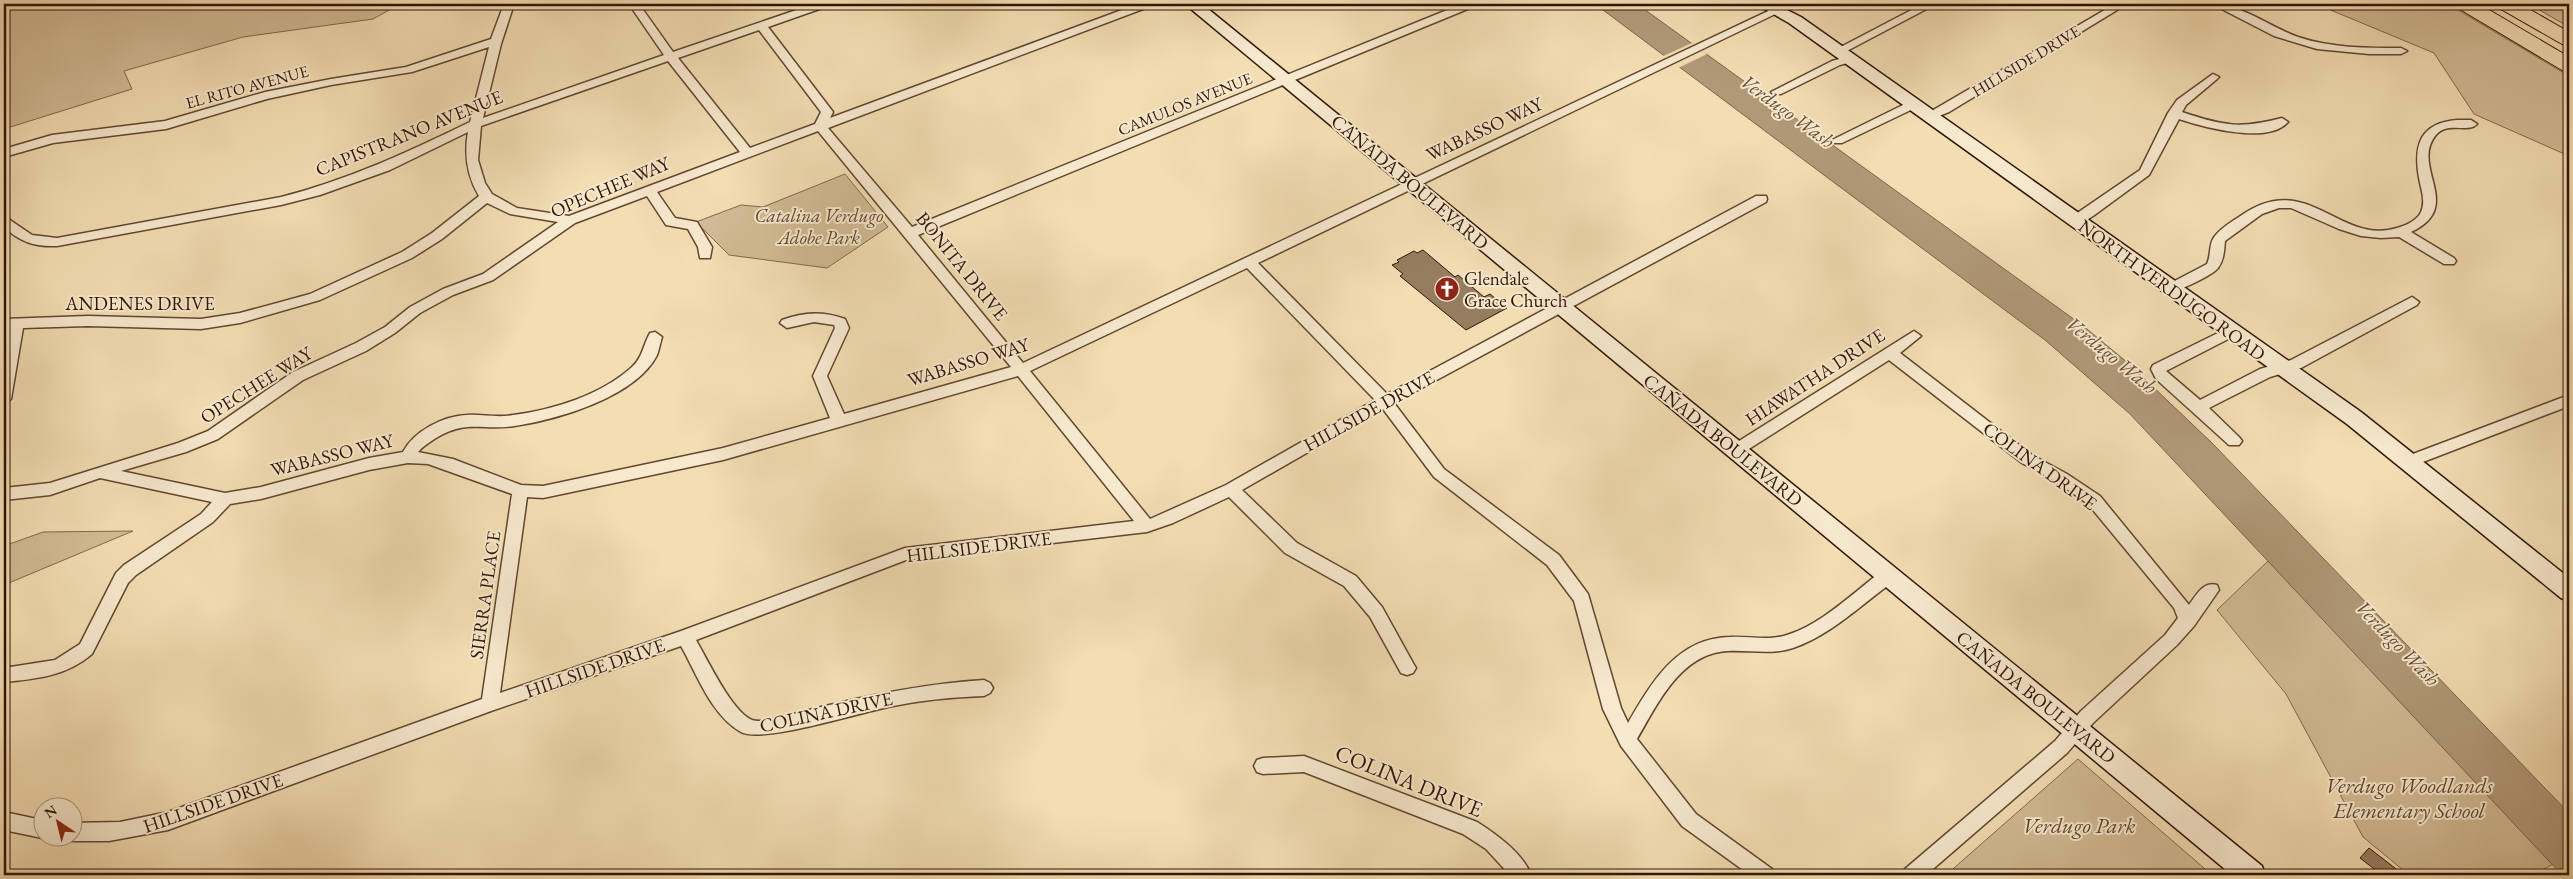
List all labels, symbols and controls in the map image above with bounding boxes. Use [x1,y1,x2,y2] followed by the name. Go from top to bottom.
[1968,20,2084,102] street label: HILLSIDE DRIVE
[183,61,311,113] street label: EL RITO AVENUE
[1115,67,1255,141] street label: CAMULOS AVENUE
[1736,68,1840,154] water label: Verdugo Wash
[312,84,507,182] street label: CAPISTRANO AVENUE
[1422,91,1547,167] street label: WABASSO WAY
[1326,109,1494,255] street label: CAÑADA BOULEVARD
[546,150,674,223] street label: OPECHEE WAY
[755,203,883,250] park label: Catalina Verdugo Adobe Park
[910,206,1014,326] street label: BONITA DRIVE
[2073,214,2271,366] street label: NORTH VERDUGO ROAD
[1464,266,1568,313] place label: Glendale Grace Church
[1434,276,1460,302] church icon: Glendale Grace Church
[64,291,215,316] street label: ANDENES DRIVE
[2061,310,2163,400] water label: Verdugo Wash
[1740,322,1890,431] street label: HIAWATHA DRIVE
[904,331,1033,392] street label: WABASSO WAY
[195,340,318,429] street label: OPECHEE WAY
[1299,365,1439,457] street label: HILLSIDE DRIVE
[1638,368,1808,512] street label: CAÑADA BOULEVARD
[1978,416,2102,516] street label: COLINA DRIVE
[268,427,397,482] street label: WABASSO WAY
[905,526,1053,568] street label: HILLSIDE DRIVE
[464,529,506,661] street label: SIERRA PLACE
[2351,595,2446,692] water label: Verdugo Wash
[1951,625,2121,769] street label: CAÑADA BOULEVARD
[522,632,668,704] street label: HILLSIDE DRIVE
[757,686,895,738] street label: COLINA DRIVE
[1331,738,1487,824] street label: COLINA DRIVE
[140,767,286,839] street label: HILLSIDE DRIVE
[2325,771,2494,825] park label: Verdugo Woodlands Elementary School
[32,796,82,846] north arrow
[41,800,61,822] text: N
[2022,811,2136,840] park label: Verdugo Park

